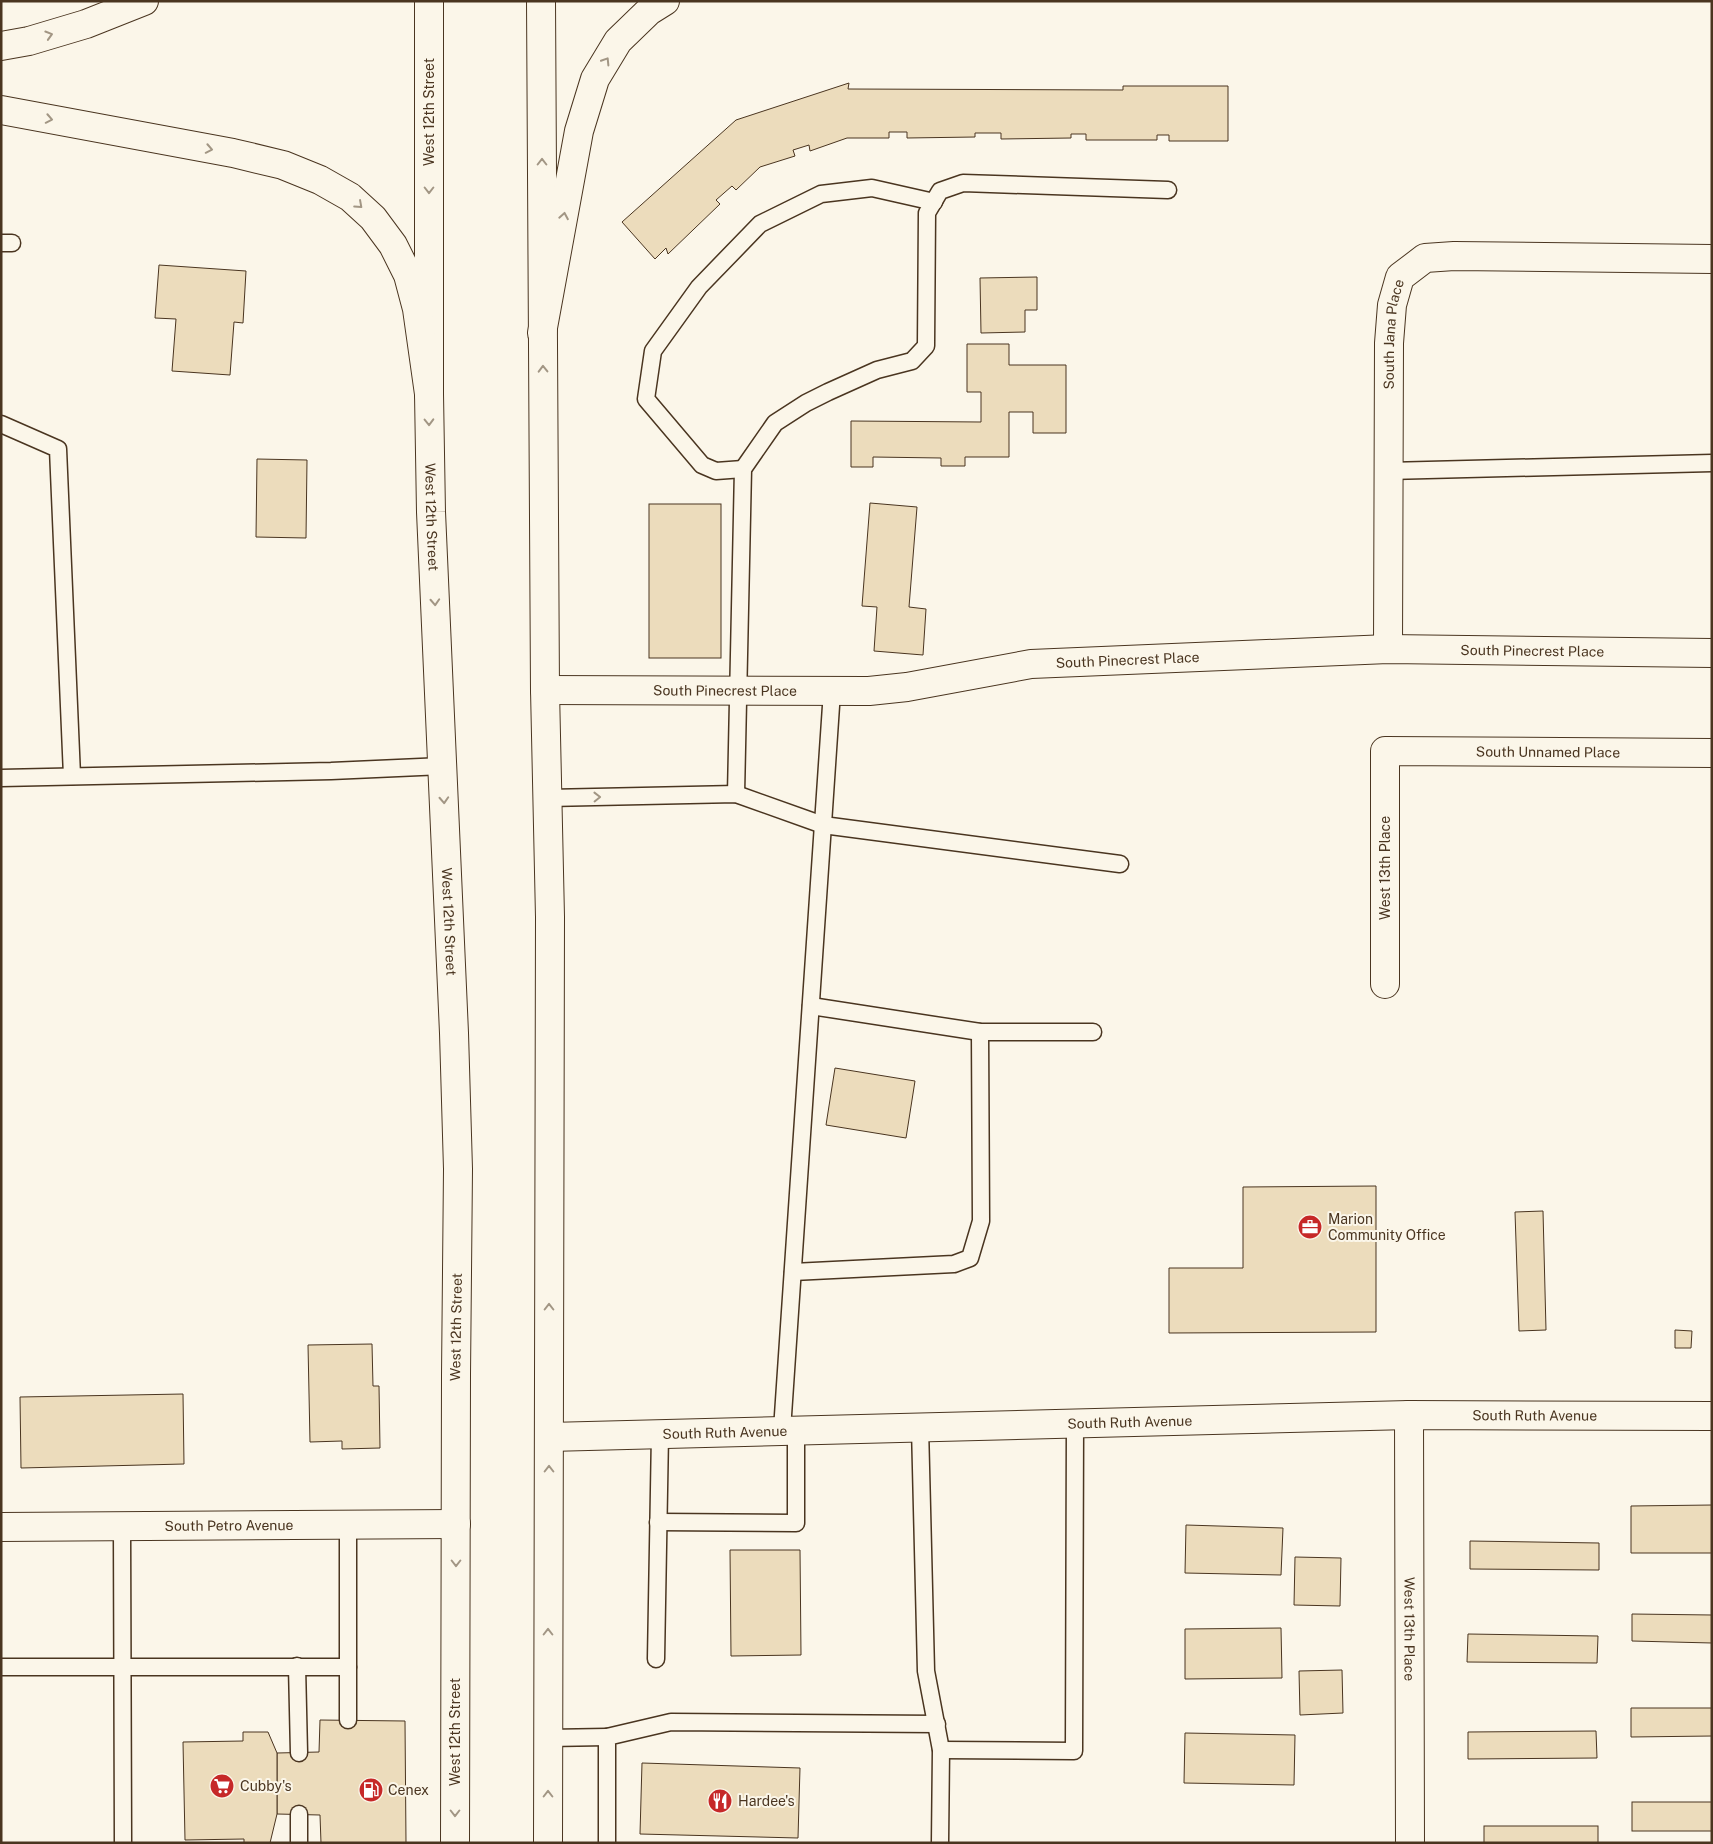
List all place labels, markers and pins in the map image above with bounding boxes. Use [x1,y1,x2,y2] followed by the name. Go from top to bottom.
[1328,1211,1446,1243] place label: Marion Community Office
[1297,1214,1323,1240] office icon: Marion Community Office
[209,1773,235,1799] supermarket icon: Cubby's
[358,1777,384,1803] fuel station icon: Cenex
[240,1778,292,1794] place label: Cubby's
[388,1782,429,1798] place label: Cenex
[707,1788,733,1814] restaurant icon: Hardee's
[738,1793,795,1809] place label: Hardee's

